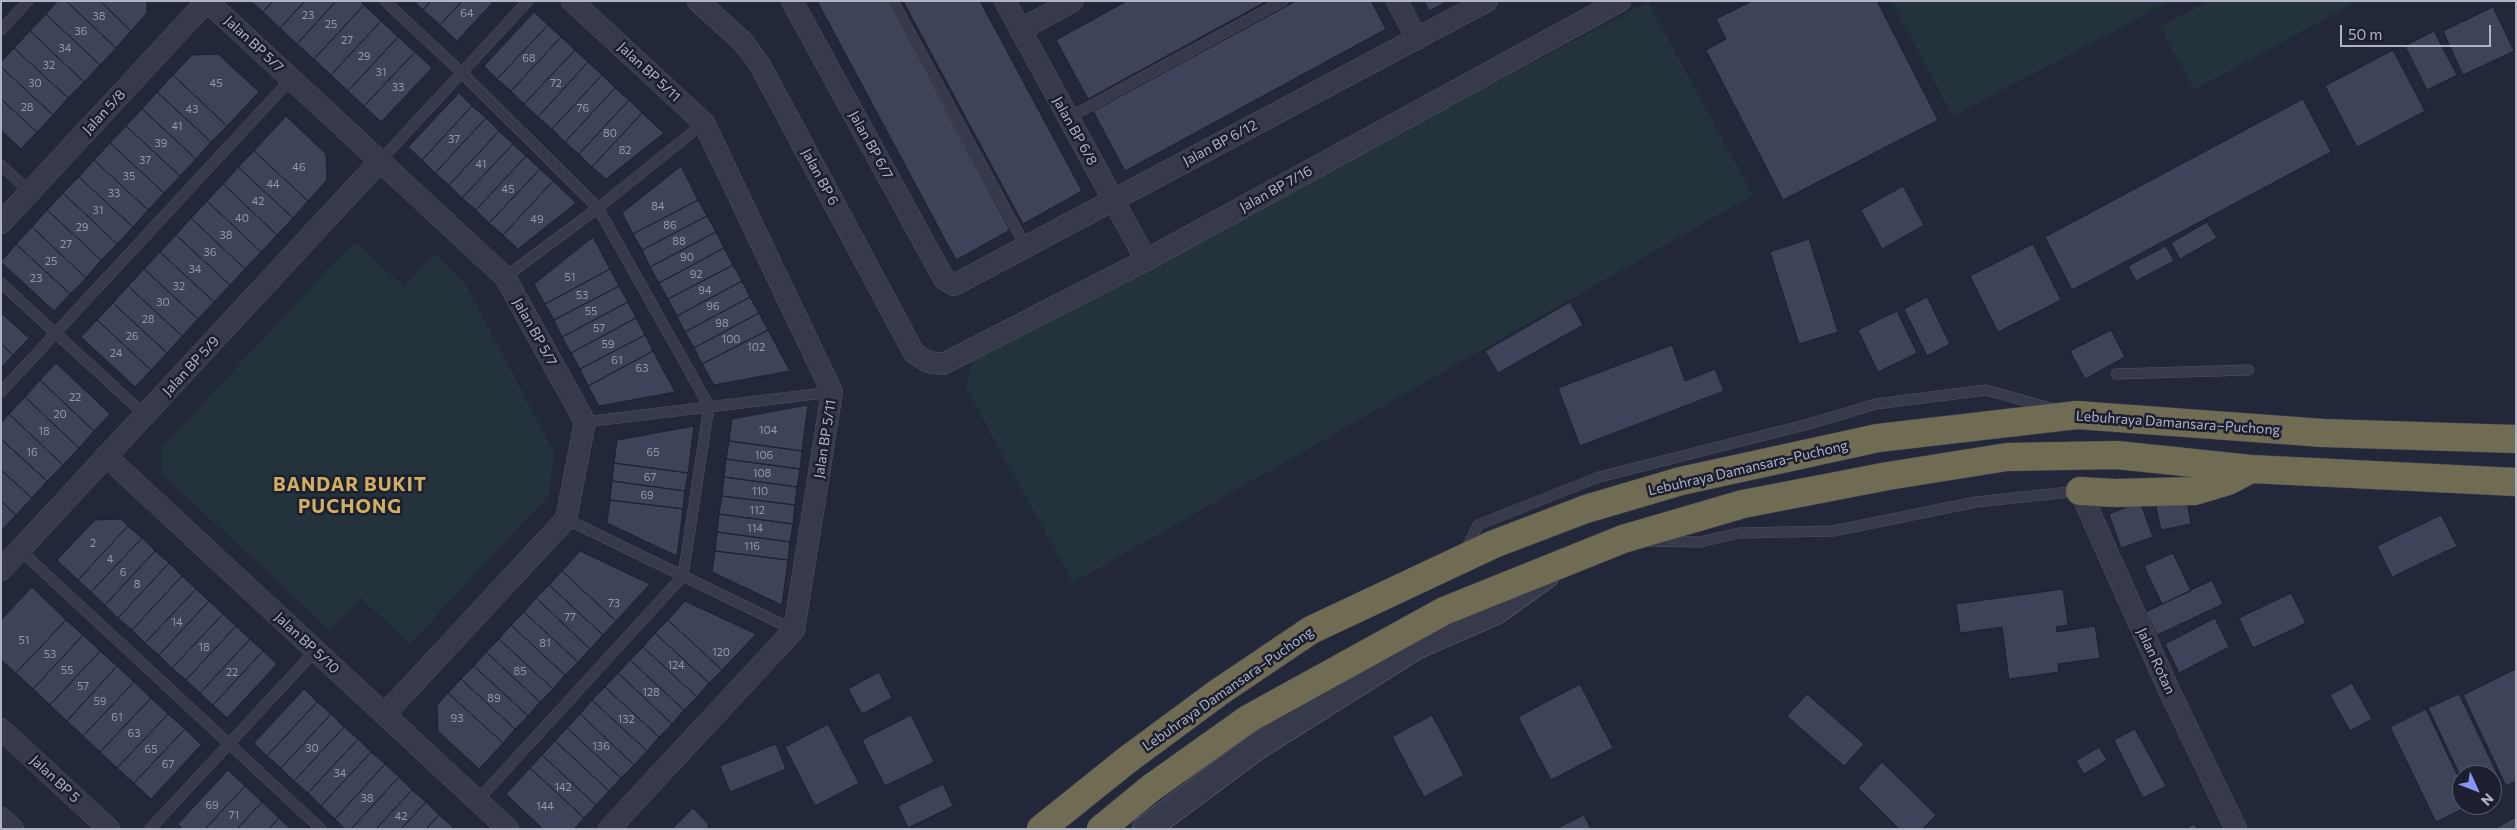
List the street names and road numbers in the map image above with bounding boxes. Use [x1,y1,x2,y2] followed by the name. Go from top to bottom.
[221,12,287,76] street label: Jalan BP 5/7
[614,39,684,105] street label: Jalan BP 5/11
[79,86,129,138] street label: Jalan 5/8
[1049,94,1101,168] street label: Jalan BP 6/8
[845,108,897,182] street label: Jalan BP 6/7
[1180,116,1260,170] street label: Jalan BP 6/12
[798,146,842,208] street label: Jalan BP 6
[1237,162,1315,216] street label: Jalan BP 7/16
[510,295,560,369] street label: Jalan BP 5/7
[159,333,223,399] street label: Jalan BP 5/9
[810,398,840,480] street label: Jalan BP 5/11
[2075,407,2281,439] street label: Lebuhraya Damansara–Puchong
[1646,437,1850,499] street label: Lebuhraya Damansara–Puchong
[271,609,343,677] street label: Jalan BP 5/10
[1139,623,1317,755] street label: Lebuhraya Damansara–Puchong
[2133,625,2179,697] street label: Jalan Rotan
[27,752,83,806] street label: Jalan BP 5

